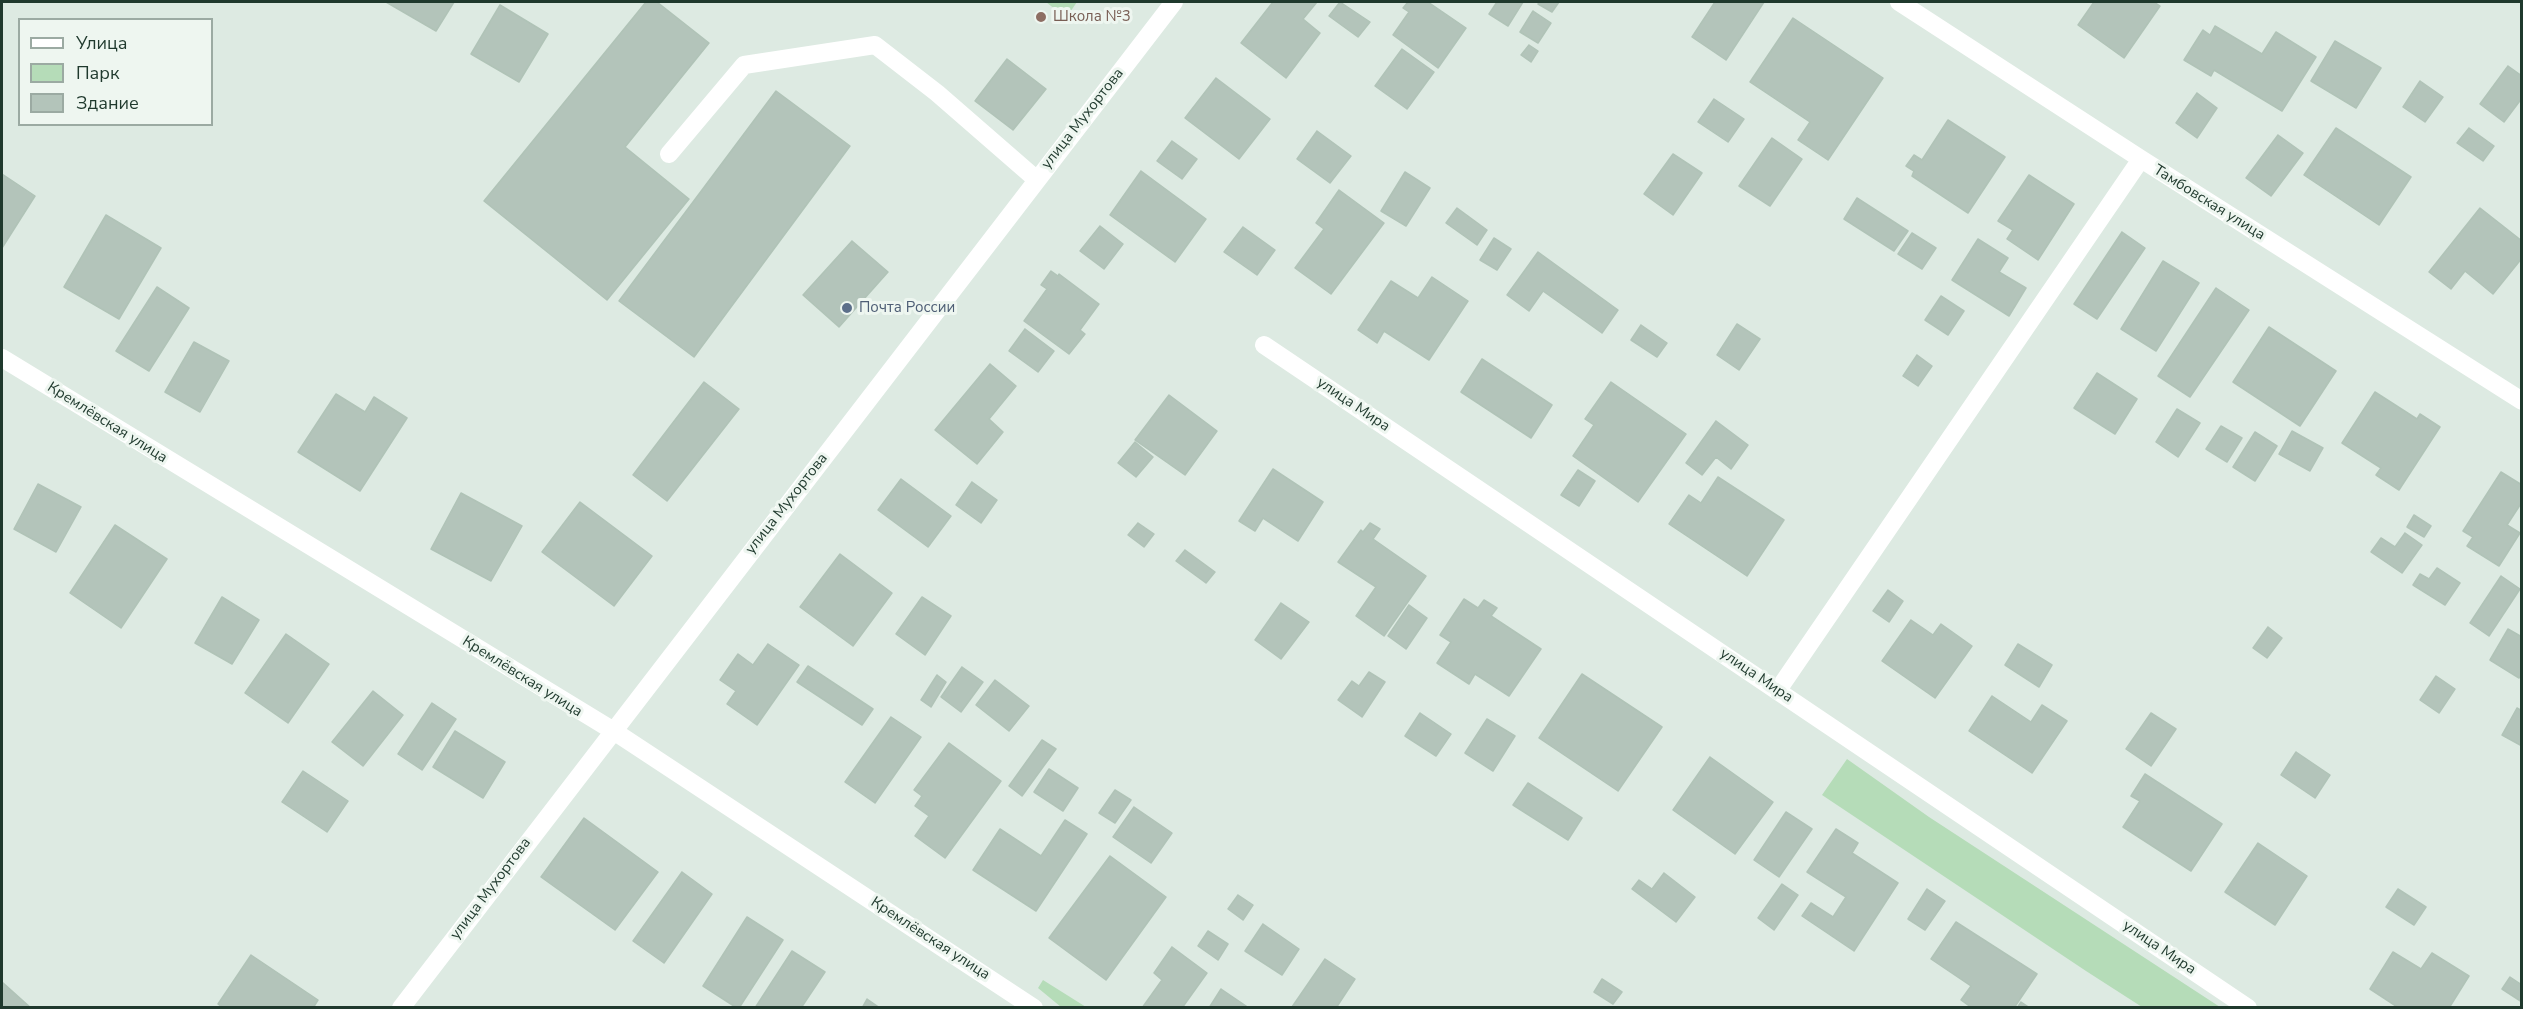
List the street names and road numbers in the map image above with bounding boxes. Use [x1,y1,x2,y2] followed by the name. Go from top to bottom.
[1038,65,1128,173] street label: улица Мухортова
[2150,161,2268,245] street label: Тамбовская улица
[1313,374,1393,436] street label: улица Мира
[44,379,170,467] street label: Кремлёвская улица
[742,450,832,558] street label: улица Мухортова
[459,633,585,721] street label: Кремлёвская улица
[1716,645,1796,707] street label: улица Мира
[447,834,535,944] street label: улица Мухортова
[867,894,993,984] street label: Кремлёвская улица
[2119,917,2199,979] street label: улица Мира

